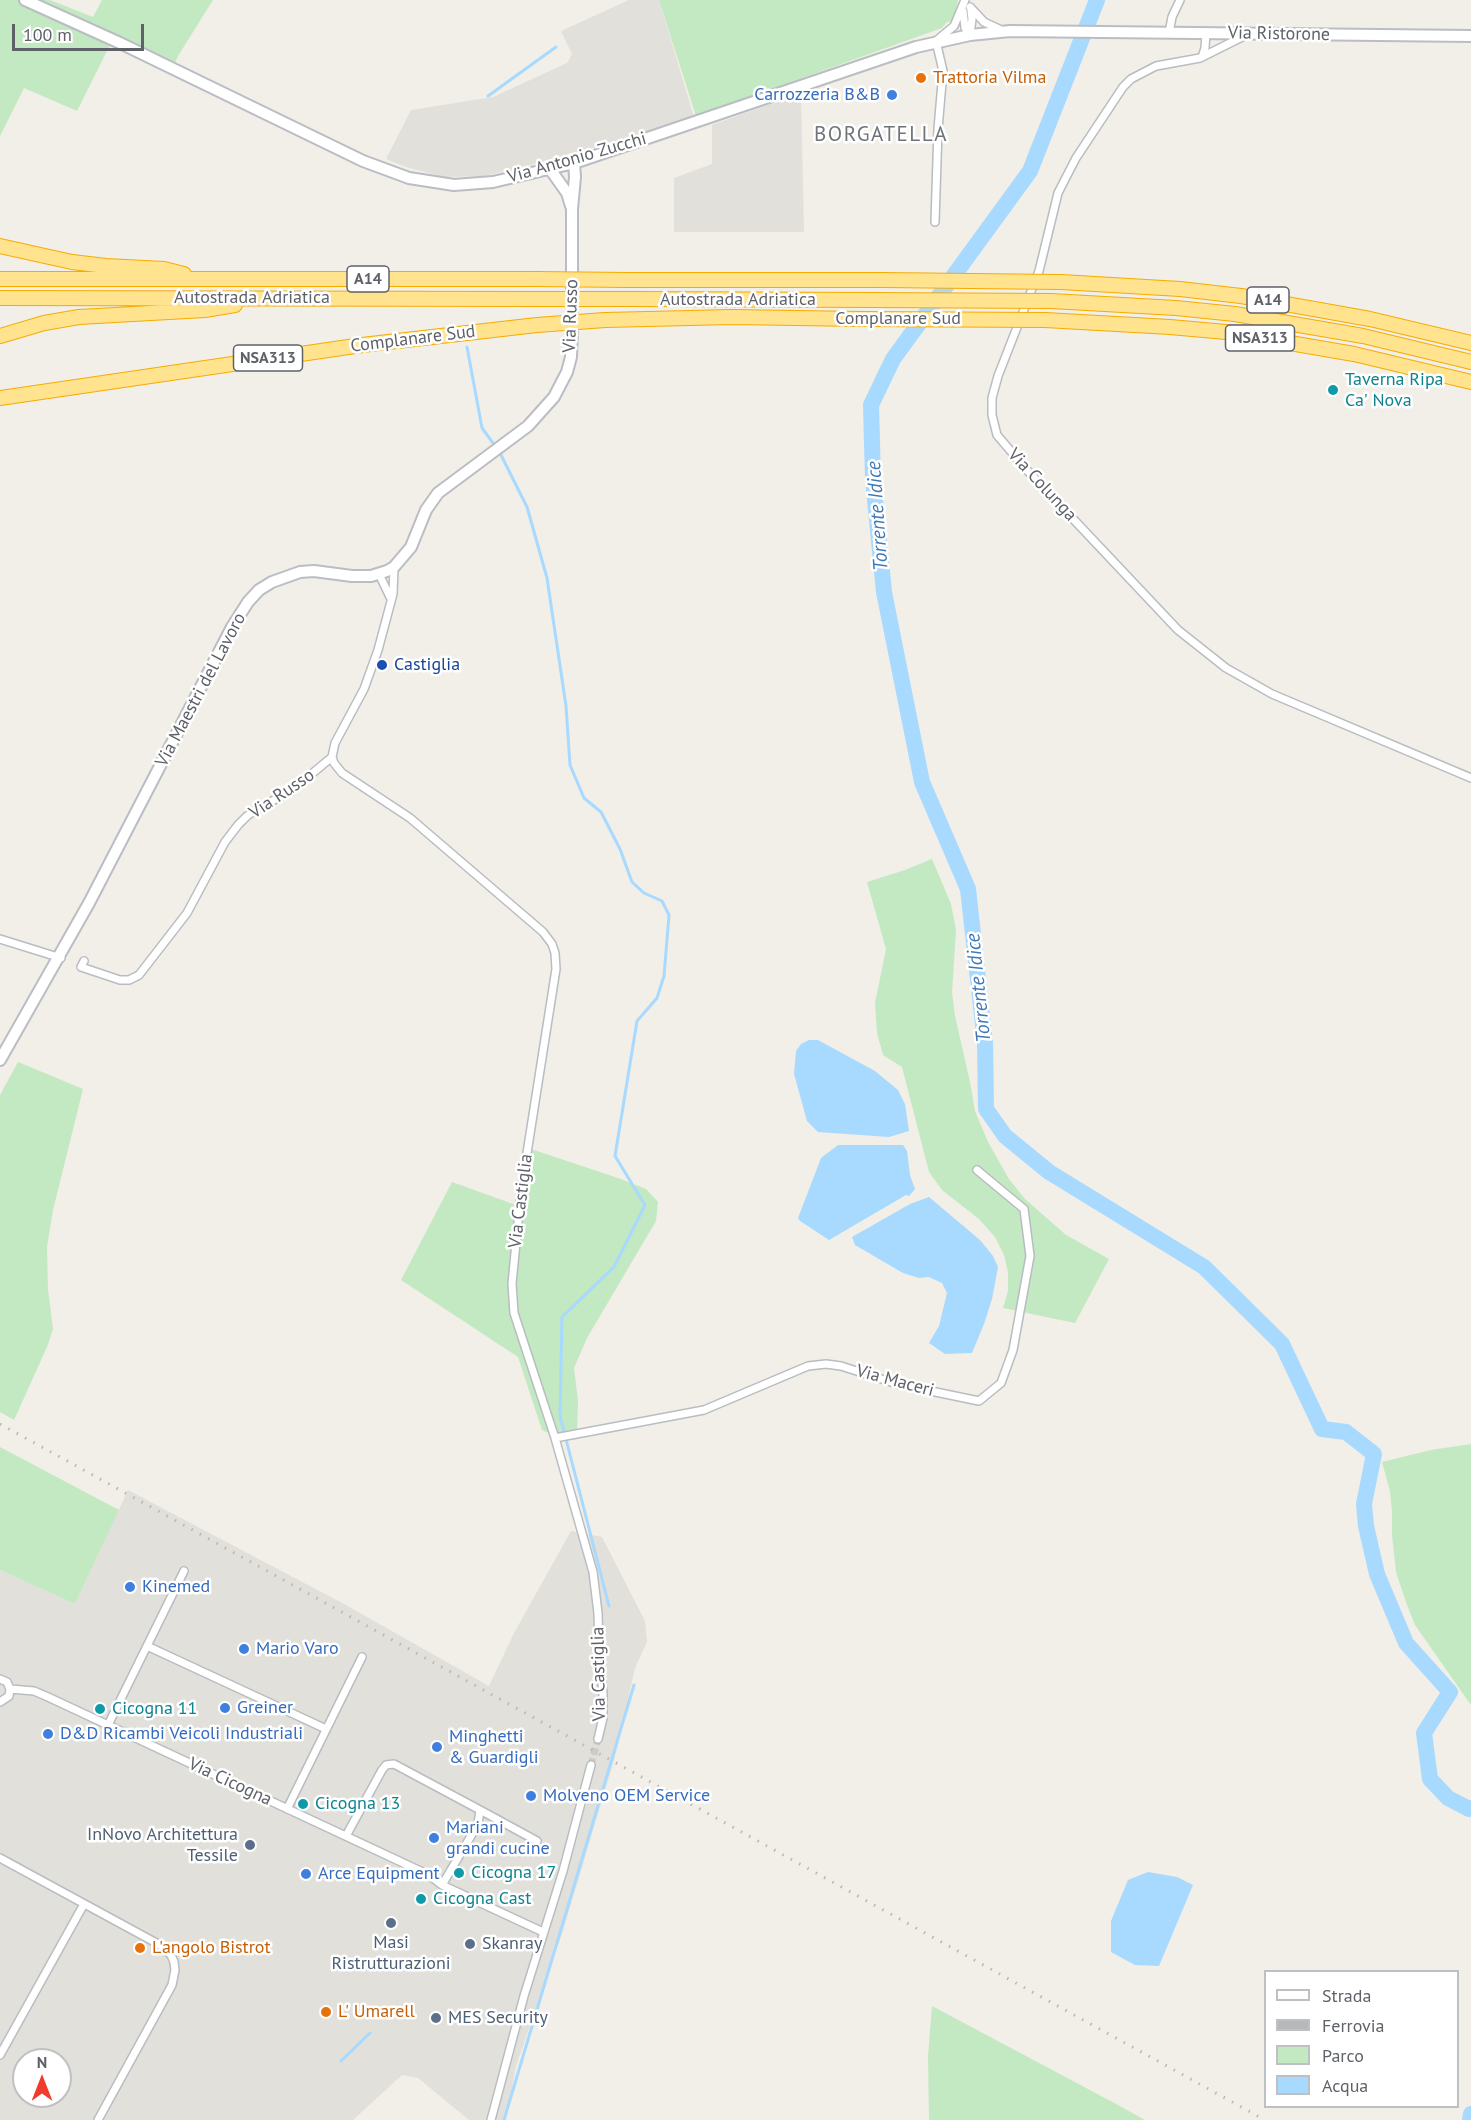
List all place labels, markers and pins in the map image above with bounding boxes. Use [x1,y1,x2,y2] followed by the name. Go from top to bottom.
[933,67,1046,89] place label: Trattoria Vilma
[914,71,928,85] marker: Trattoria Vilma
[754,84,880,106] place label: Carrozzeria B&B
[885,88,899,102] marker: Carrozzeria B&B
[1345,369,1444,412] place label: Taverna Ripa Ca' Nova
[1326,383,1340,397] marker: Taverna Ripa Ca' Nova
[394,654,460,676] place label: Castiglia
[375,658,389,672] marker: Castiglia
[142,1576,210,1598] place label: Kinemed
[123,1580,137,1594] marker: Kinemed
[256,1638,339,1660] place label: Mario Varo
[237,1642,251,1656] marker: Mario Varo
[237,1697,293,1719] place label: Greiner
[112,1698,197,1720] place label: Cicogna 11
[218,1701,232,1715] marker: Greiner
[93,1702,107,1716] marker: Cicogna 11
[60,1723,303,1745] place label: D&D Ricambi Veicoli Industriali
[449,1726,538,1768] place label: Minghetti & Guardigli
[41,1727,55,1741] marker: D&D Ricambi Veicoli Industriali
[430,1740,444,1754] marker: Minghetti & Guardigli
[543,1785,710,1807] place label: Molveno OEM Service
[524,1789,538,1803] marker: Molveno OEM Service
[315,1793,400,1815] place label: Cicogna 13
[296,1797,310,1811] marker: Cicogna 13
[446,1817,550,1860] place label: Mariani grandi cucine
[87,1824,238,1866] place label: InNovo Architettura Tessile
[427,1831,441,1845] marker: Mariani grandi cucine
[243,1838,257,1852] marker: InNovo Architettura Tessile
[471,1862,556,1884] place label: Cicogna 17
[318,1863,440,1885] place label: Arce Equipment
[452,1866,466,1880] marker: Cicogna 17
[299,1867,313,1881] marker: Arce Equipment
[433,1888,531,1910] place label: Cicogna Cast
[414,1892,428,1906] marker: Cicogna Cast
[384,1916,398,1930] marker: Masi Ristrutturazioni
[331,1932,451,1974] place label: Masi Ristrutturazioni
[482,1933,542,1955] place label: Skanray
[152,1937,271,1959] place label: L'angolo Bistrot
[463,1937,477,1951] marker: Skanray
[133,1941,147,1955] marker: L'angolo Bistrot
[338,2001,415,2023] place label: L' Umarell
[319,2005,333,2019] marker: L' Umarell
[448,2007,548,2029] place label: MES Security
[429,2011,443,2025] marker: MES Security

